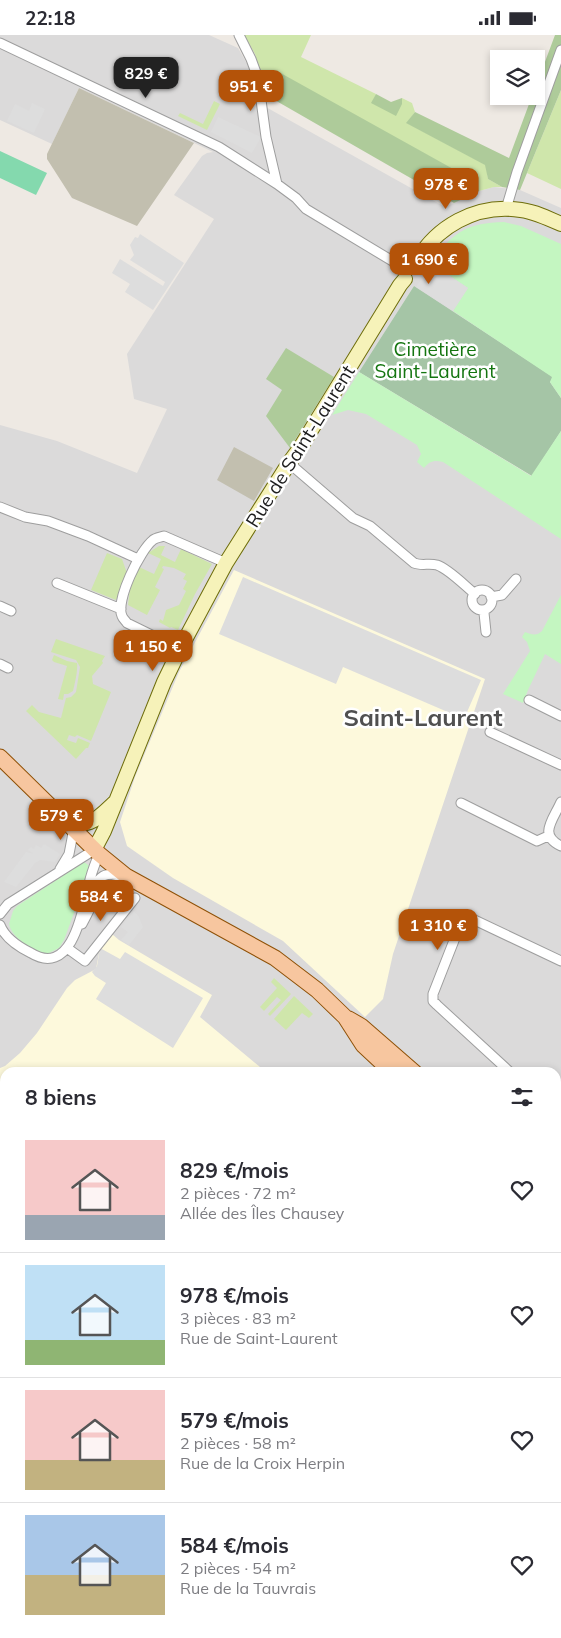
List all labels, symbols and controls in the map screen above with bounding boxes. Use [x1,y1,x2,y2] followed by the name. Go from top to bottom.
[25,6,75,30] text: 22:18
[490,50,545,105] map controls
[490,50,545,105] button: layers
[111,57,181,99] pin: 829 €
[125,63,167,83] text: 829 €
[216,69,286,112] pin: 951 €
[230,76,272,96] text: 951 €
[411,167,481,210] pin: 978 €
[425,174,467,194] text: 978 €
[383,243,475,285] pin: 1 690 €
[401,249,457,269] text: 1 690 €
[374,337,496,383] park label: Cimetière Saint-Laurent
[240,360,360,532] street label: Rue de Saint-Laurent
[107,629,199,672] pin: 1 150 €
[125,636,181,656] text: 1 150 €
[343,702,503,732] district label: Saint-Laurent
[26,799,96,841] pin: 579 €
[40,805,82,825] text: 579 €
[66,879,136,922] pin: 584 €
[80,886,122,906] text: 584 €
[392,909,484,951] pin: 1 310 €
[410,915,466,935] text: 1 310 €
[508,1083,536,1111] icon: filters
[25,1084,97,1110] text: 8 biens
[180,1157,289,1183] text: 829 €/mois
[65,1160,125,1220] icon: home
[508,1176,536,1204] icon: heart
[180,1183,296,1203] text: 2 pièces · 72 m²
[180,1203,344,1223] text: Allée des Îles Chausey
[180,1282,289,1308] text: 978 €/mois
[65,1285,125,1345] icon: home
[508,1301,536,1329] icon: heart
[180,1308,296,1328] text: 3 pièces · 83 m²
[180,1328,338,1348] text: Rue de Saint-Laurent
[180,1407,289,1433] text: 579 €/mois
[65,1410,125,1470] icon: home
[508,1426,536,1454] icon: heart
[180,1433,296,1453] text: 2 pièces · 58 m²
[180,1453,345,1473] text: Rue de la Croix Herpin
[180,1532,289,1558] text: 584 €/mois
[65,1535,125,1595] icon: home
[508,1551,536,1579] icon: heart
[180,1558,296,1578] text: 2 pièces · 54 m²
[180,1578,316,1598] text: Rue de la Tauvrais

